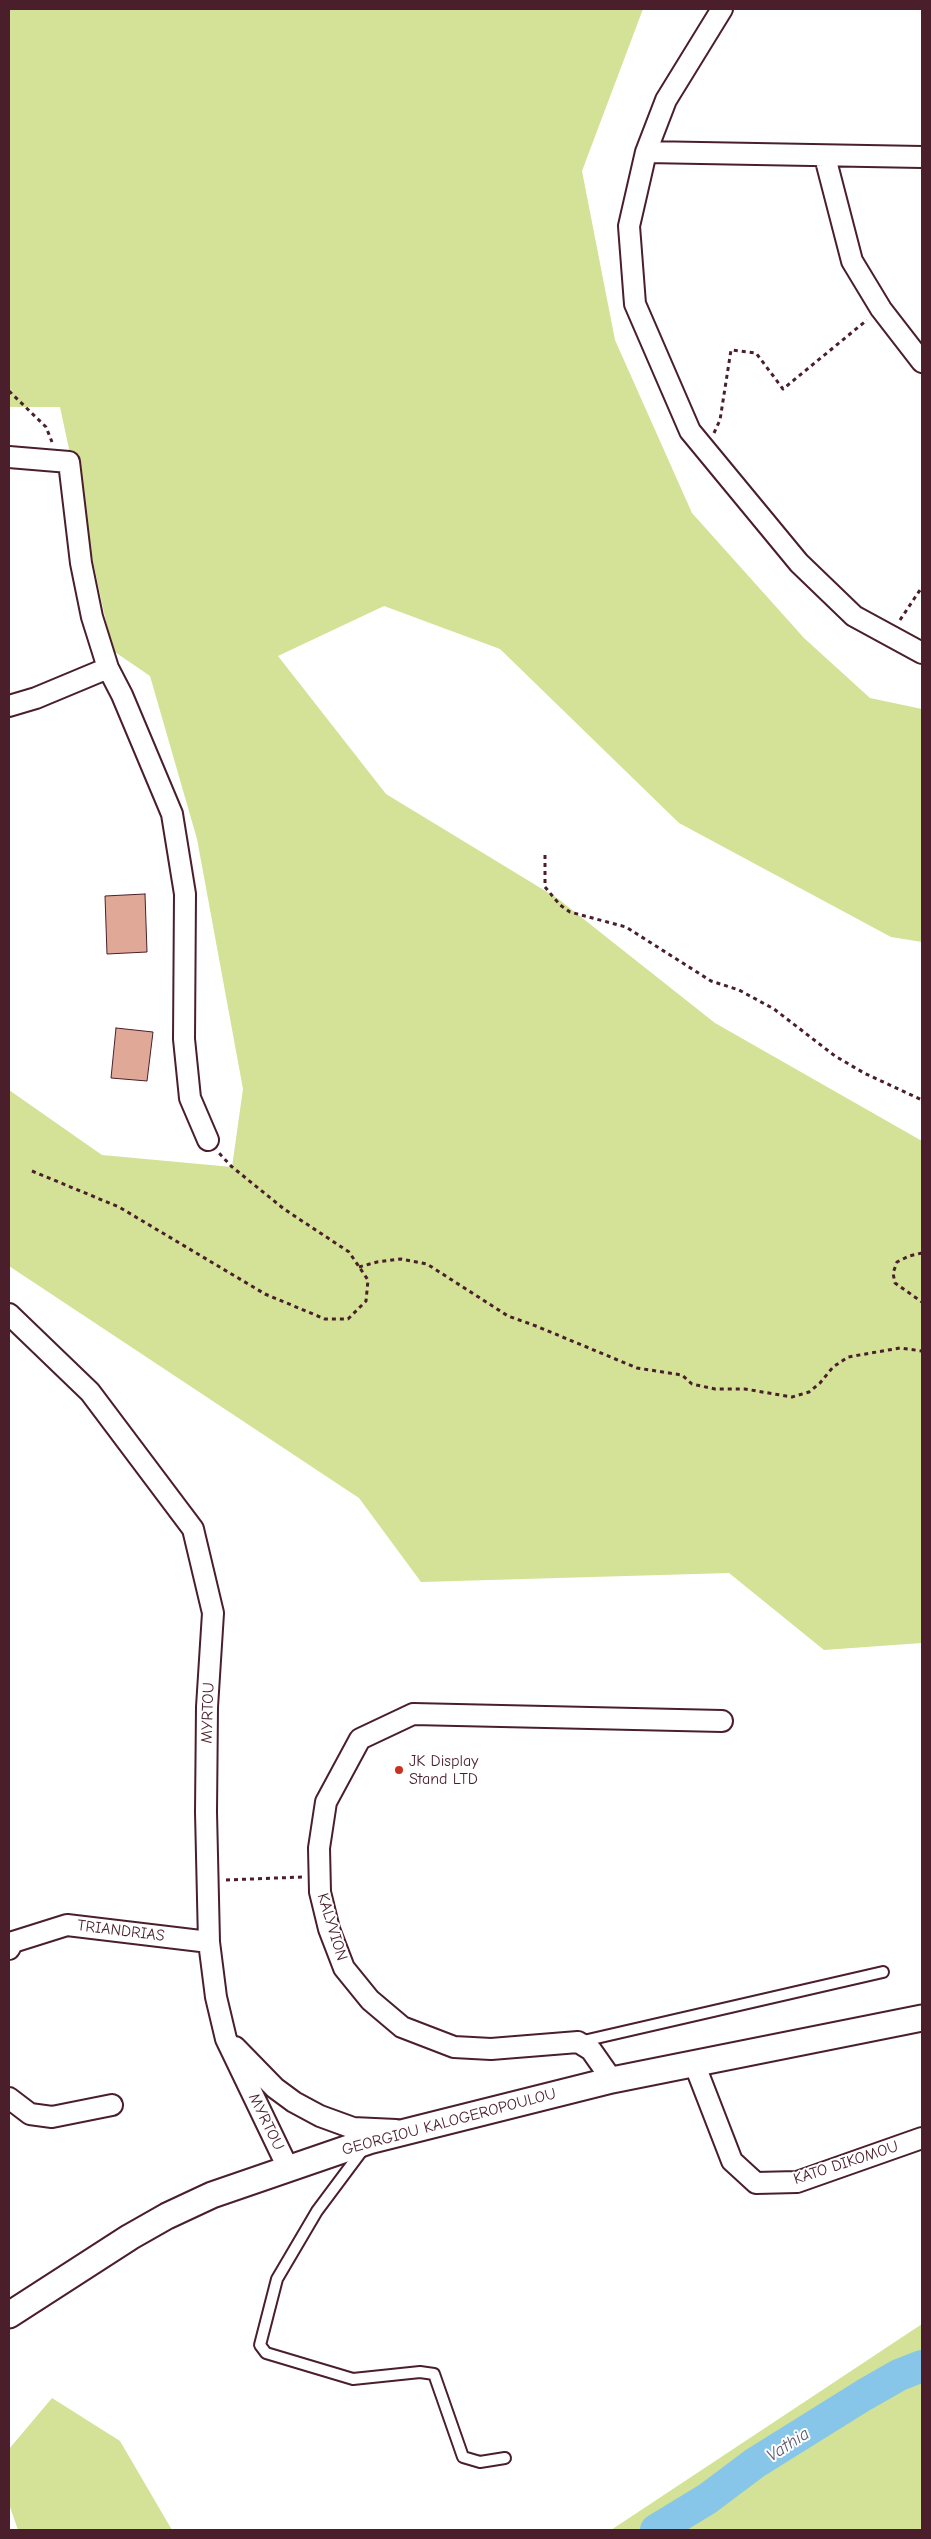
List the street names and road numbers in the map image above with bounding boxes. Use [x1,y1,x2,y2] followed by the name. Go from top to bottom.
[197,1682,219,1744] street label: MYRTOU
[313,1891,351,1963] street label: KALYVION
[76,1916,166,1946] street label: TRIANDRIAS
[340,2084,558,2160] street label: GEORGIOU KALOGEROPOULOU
[244,2090,288,2154] street label: MYRTOU
[791,2137,901,2189] street label: KATO DIKOMOU

